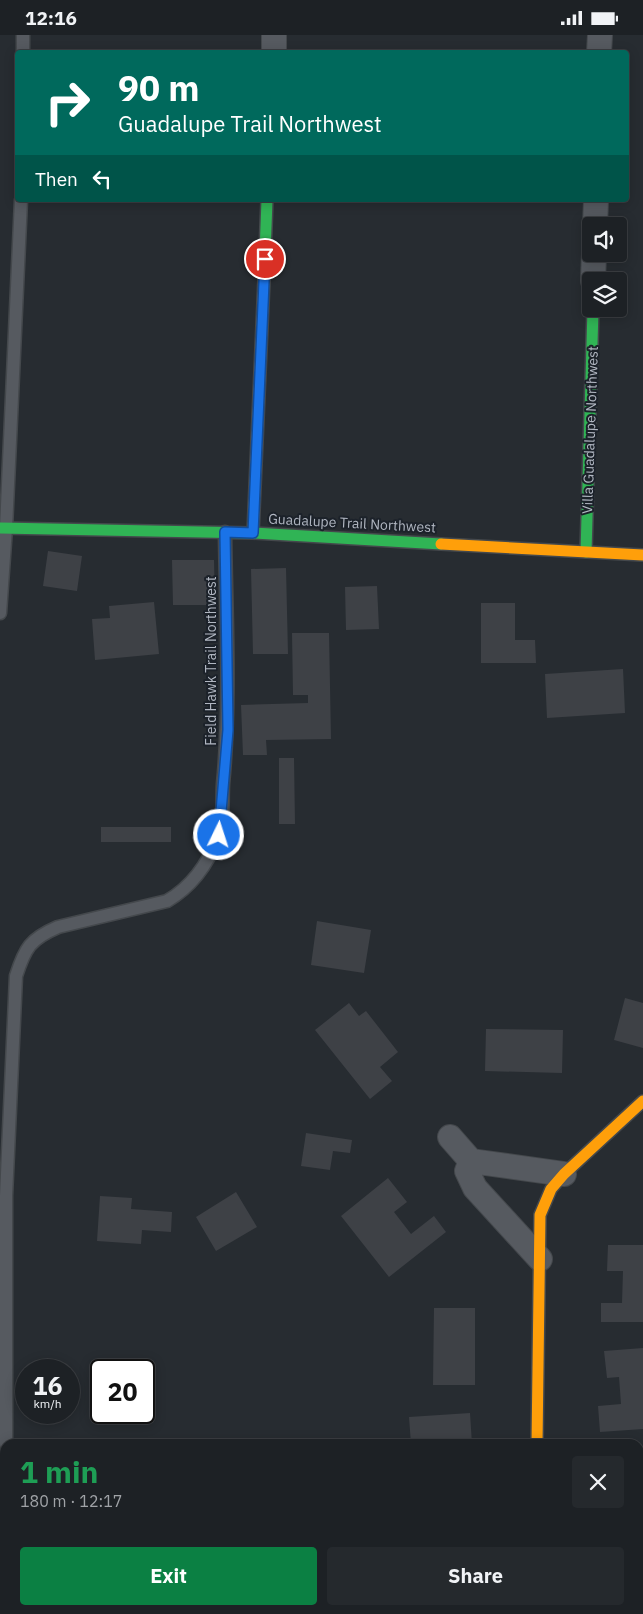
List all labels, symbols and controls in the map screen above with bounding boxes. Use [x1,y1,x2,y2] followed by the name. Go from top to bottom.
[25,6,77,30] text: 12:16
[118,65,200,111] text: 90 m
[35,70,100,135] icon: right
[118,109,382,138] text: Guadalupe Trail Northwest
[88,165,116,193] icon: left
[35,167,78,191] text: Then
[582,217,627,317] map controls
[582,217,627,262] button: sound
[244,238,286,280] pin
[251,245,279,273] icon: arrive
[582,272,627,317] button: layers
[578,346,602,514] street label: Villa Guadalupe Northwest
[268,510,436,536] street label: Guadalupe Trail Northwest
[202,576,220,746] street label: Field Hawk Trail Northwest
[192,808,244,860] position arrow
[90,1359,155,1424] speed limit sign: 20
[32,1369,63,1402] text: 16
[33,1396,62,1411] text: km/h
[20,1452,98,1491] text: 1 min
[572,1456,624,1508] button: close
[20,1491,122,1511] text: 180 m · 12:17
[20,1547,317,1605] button: Exit
[327,1547,624,1605] button: Share

